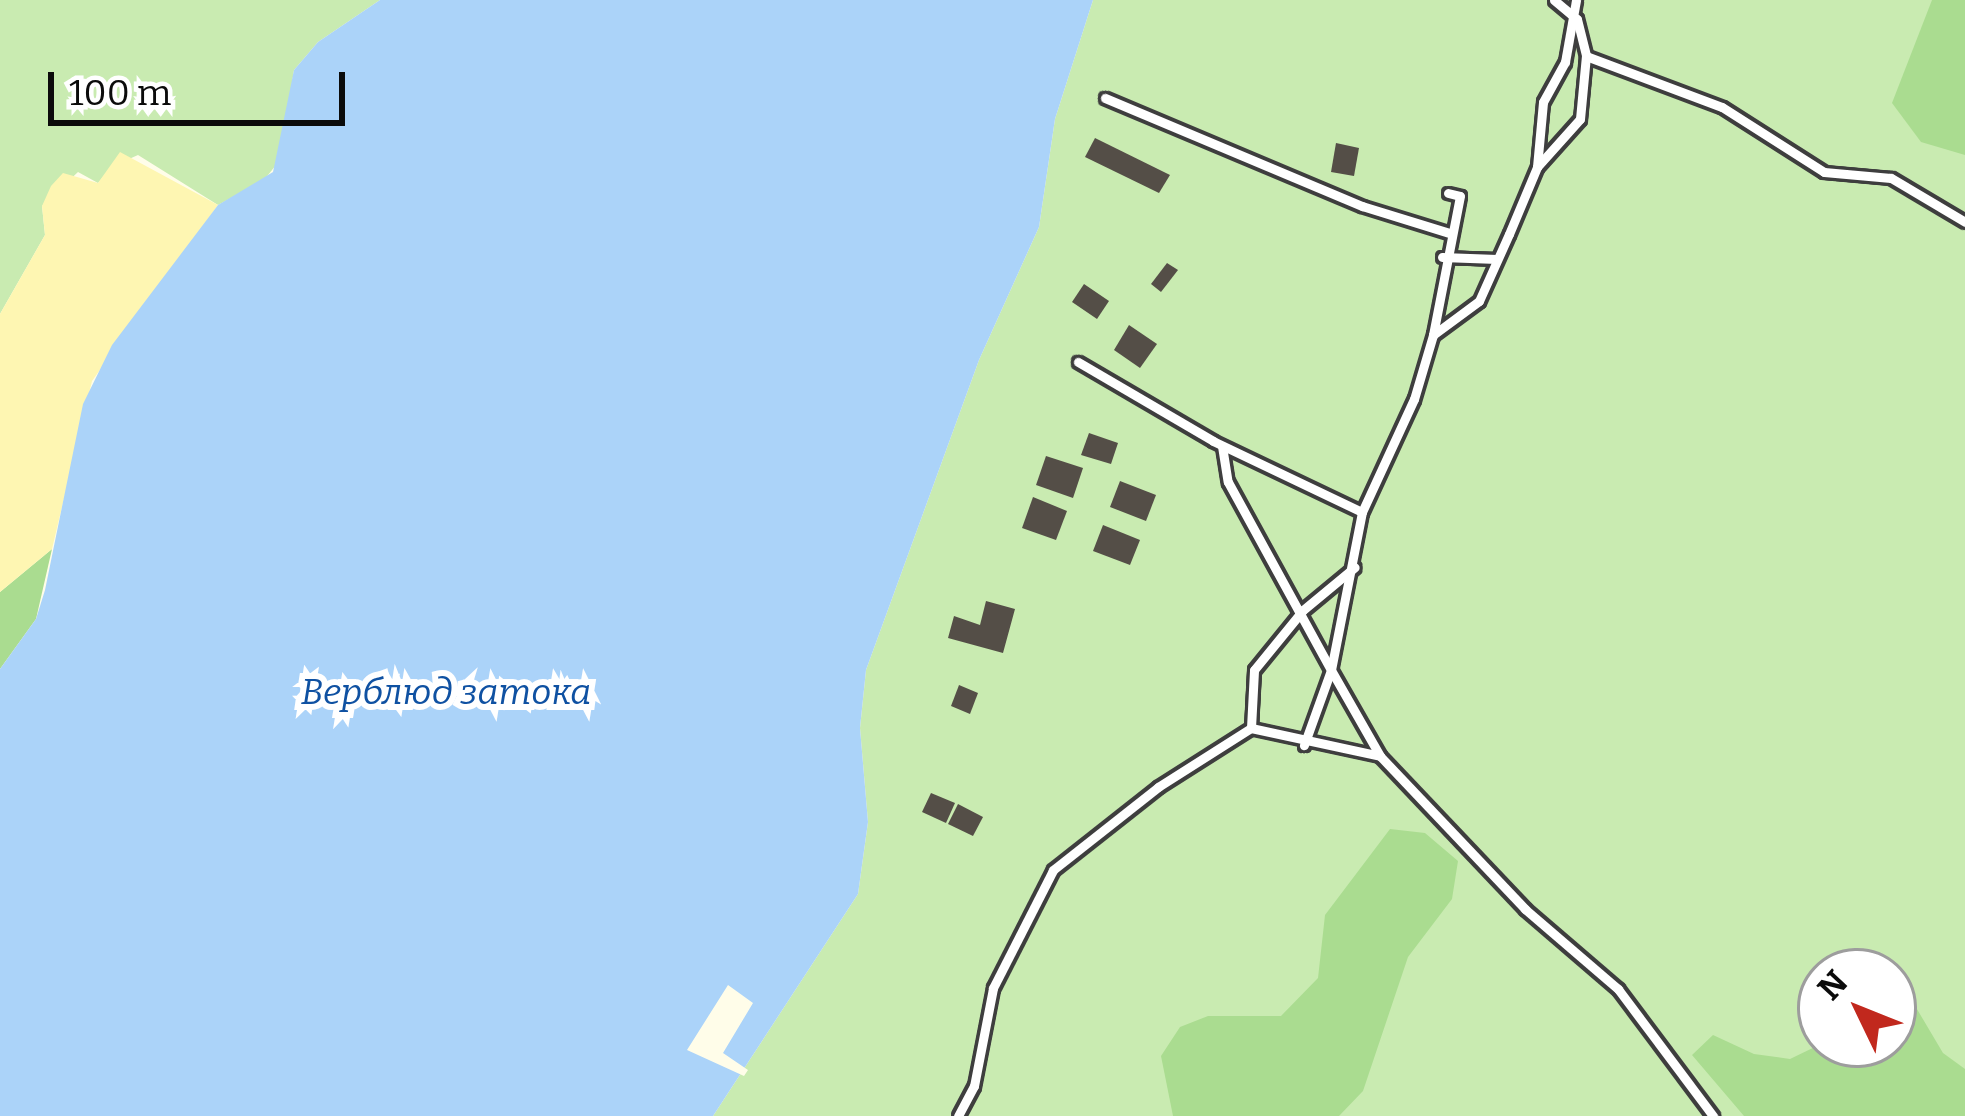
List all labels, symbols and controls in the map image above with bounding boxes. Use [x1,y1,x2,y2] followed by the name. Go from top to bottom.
[54,48,351,122] scale bar
[69,71,171,115] text: 100 m
[301,671,591,715] water label: Верблюд затока
[1797,948,1917,1068] north arrow
[1810,963,1856,1008] text: N

